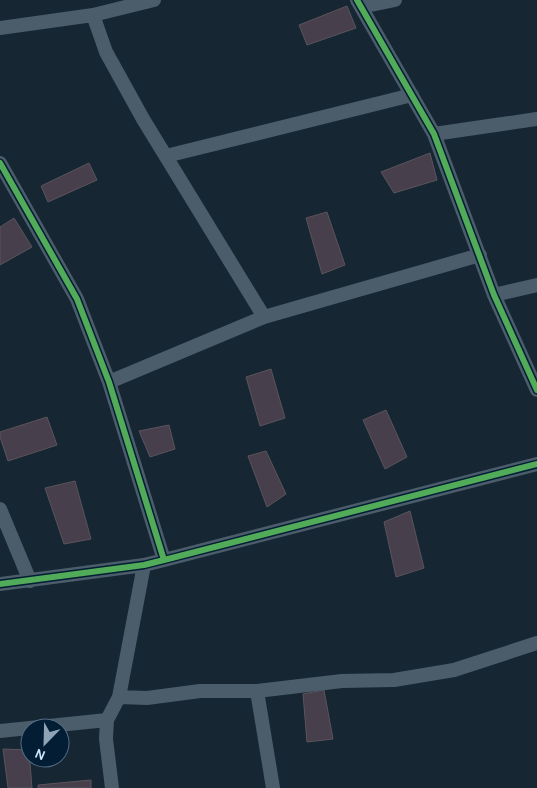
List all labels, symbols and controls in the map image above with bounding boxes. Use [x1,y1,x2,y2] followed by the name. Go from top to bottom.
[20,718,70,768] north arrow
[32,745,48,764] text: N

